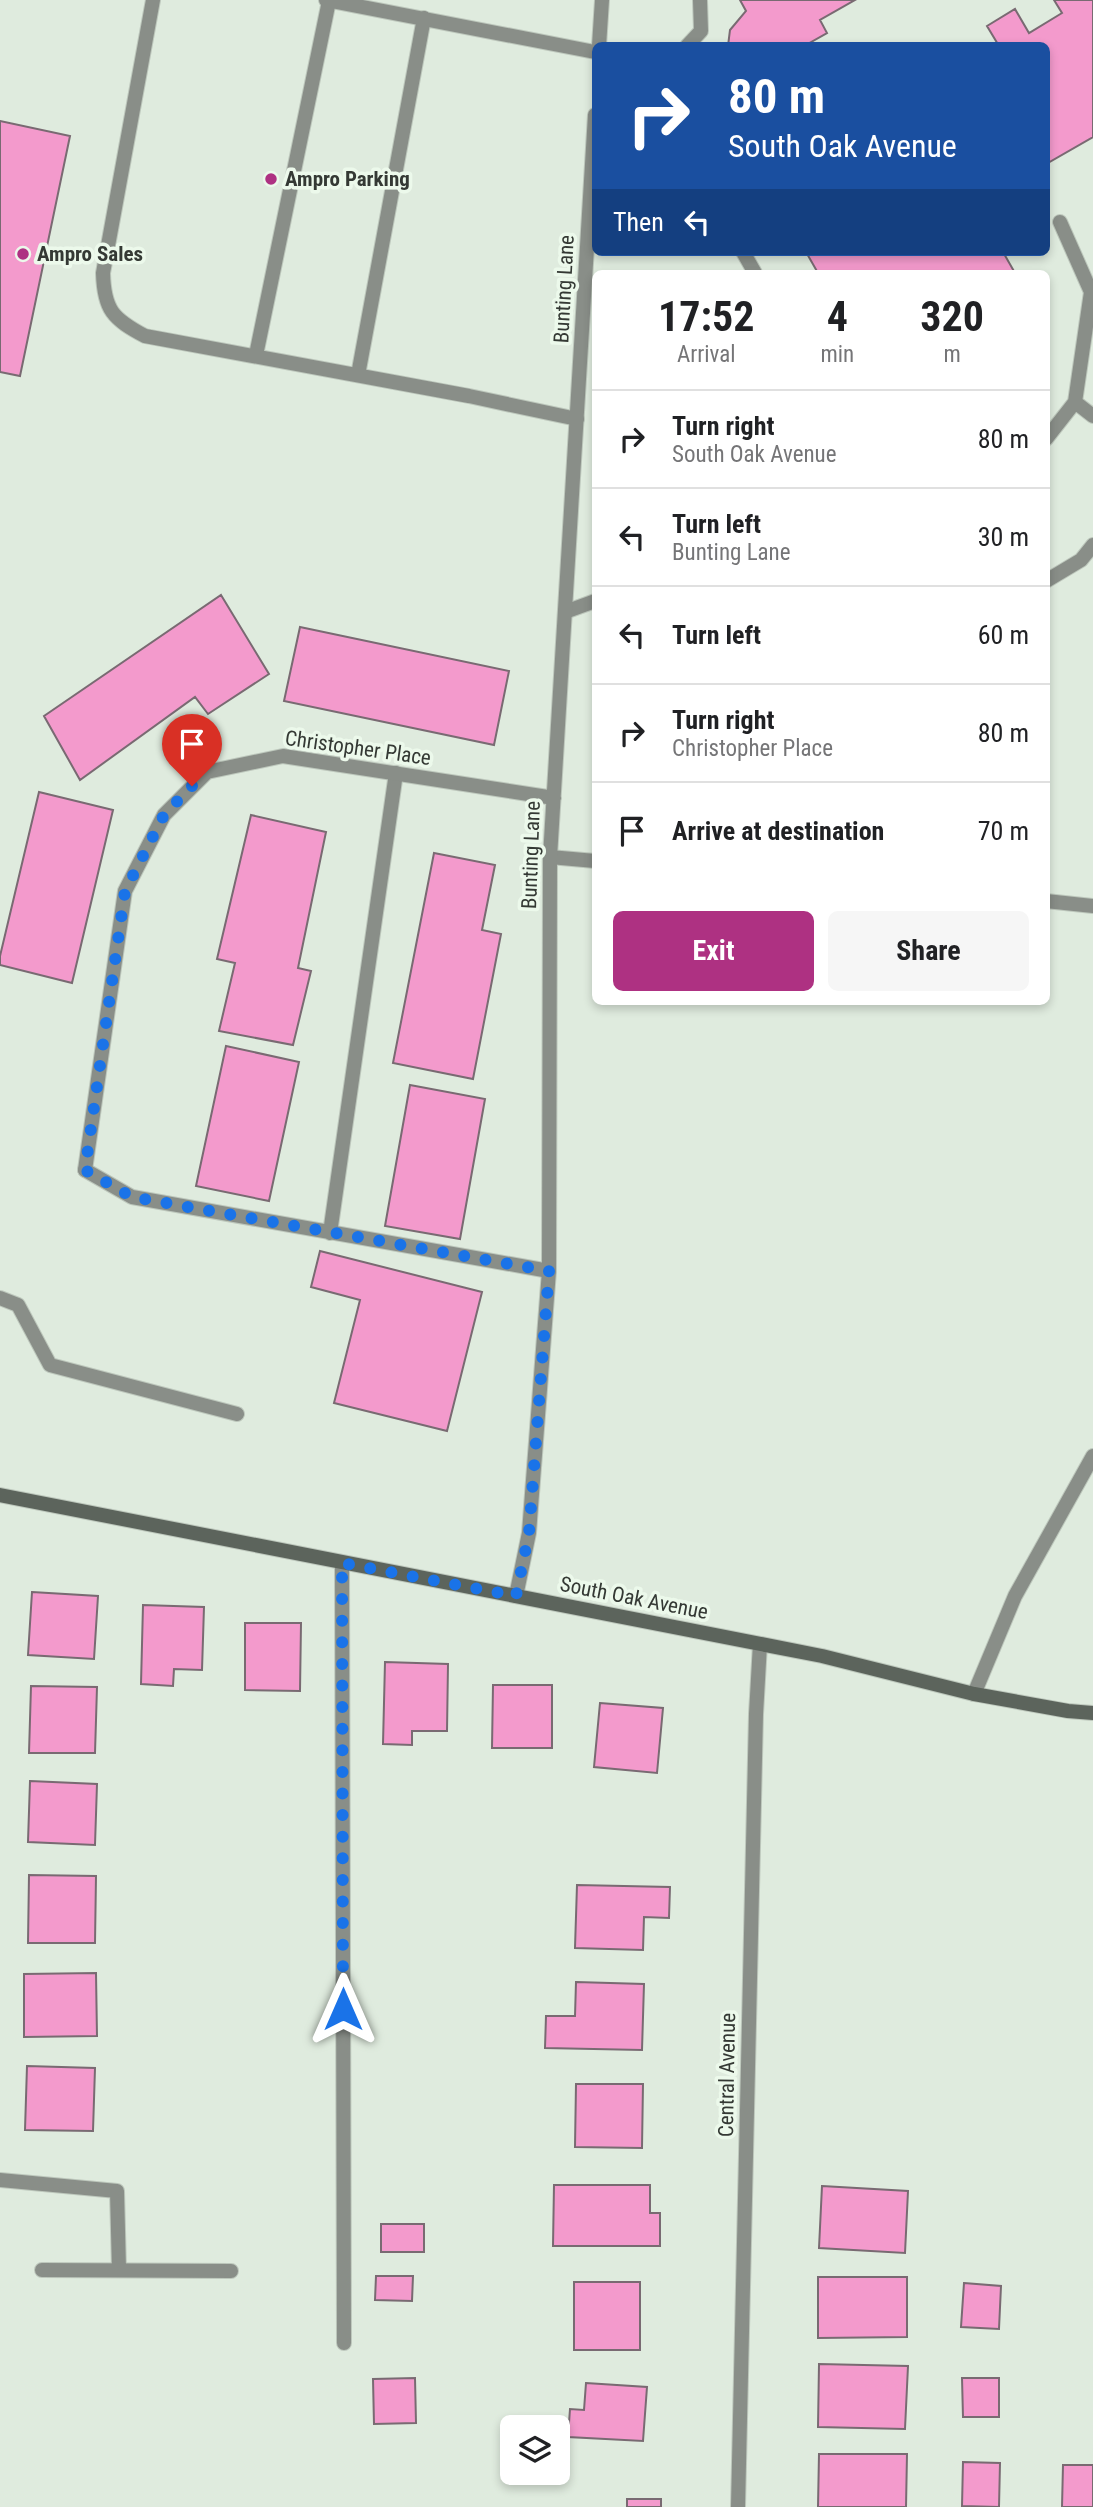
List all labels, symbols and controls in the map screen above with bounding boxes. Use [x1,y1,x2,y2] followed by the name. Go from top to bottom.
[728,68,825,125] text: 80 m
[613,70,704,161] icon: right
[728,127,957,165] text: South Oak Avenue
[285,167,410,191] place label: Ampro Parking
[263,171,279,187] marker: Ampro Parking
[678,203,716,241] icon: left
[613,207,664,237] text: Then
[549,234,579,344] street label: Bunting Lane
[37,242,143,266] place label: Ampro Sales
[15,246,31,262] marker: Ampro Sales
[658,292,754,341] text: 17:52
[827,292,848,341] text: 4
[920,292,984,341] text: 320
[677,341,735,368] text: Arrival
[820,341,854,368] text: min
[943,341,961,368] text: m
[672,411,774,441] text: Turn right
[613,420,651,458] icon: right
[978,424,1029,454] text: 80 m
[672,441,836,468] text: South Oak Avenue
[672,509,761,539] text: Turn left
[613,518,651,556] icon: left
[978,522,1029,552] text: 30 m
[672,539,791,566] text: Bunting Lane
[613,616,651,654] icon: left
[672,620,761,650] text: Turn left
[978,620,1029,650] text: 60 m
[672,705,774,735] text: Turn right
[162,714,222,786] pin
[613,714,651,752] icon: right
[978,718,1029,748] text: 80 m
[173,725,211,763] icon: arrive
[284,726,433,770] street label: Christopher Place
[672,735,833,762] text: Christopher Place
[517,800,545,910] street label: Bunting Lane
[613,812,651,850] icon: arrive
[672,816,884,846] text: Arrive at destination
[978,816,1029,846] text: 70 m
[613,911,814,991] button: Exit
[828,911,1029,991] button: Share
[558,1572,710,1624] street label: South Oak Avenue
[306,1972,380,2046] position arrow
[714,2013,740,2137] street label: Central Avenue
[500,2415,570,2485] map controls
[500,2415,570,2485] button: layers

